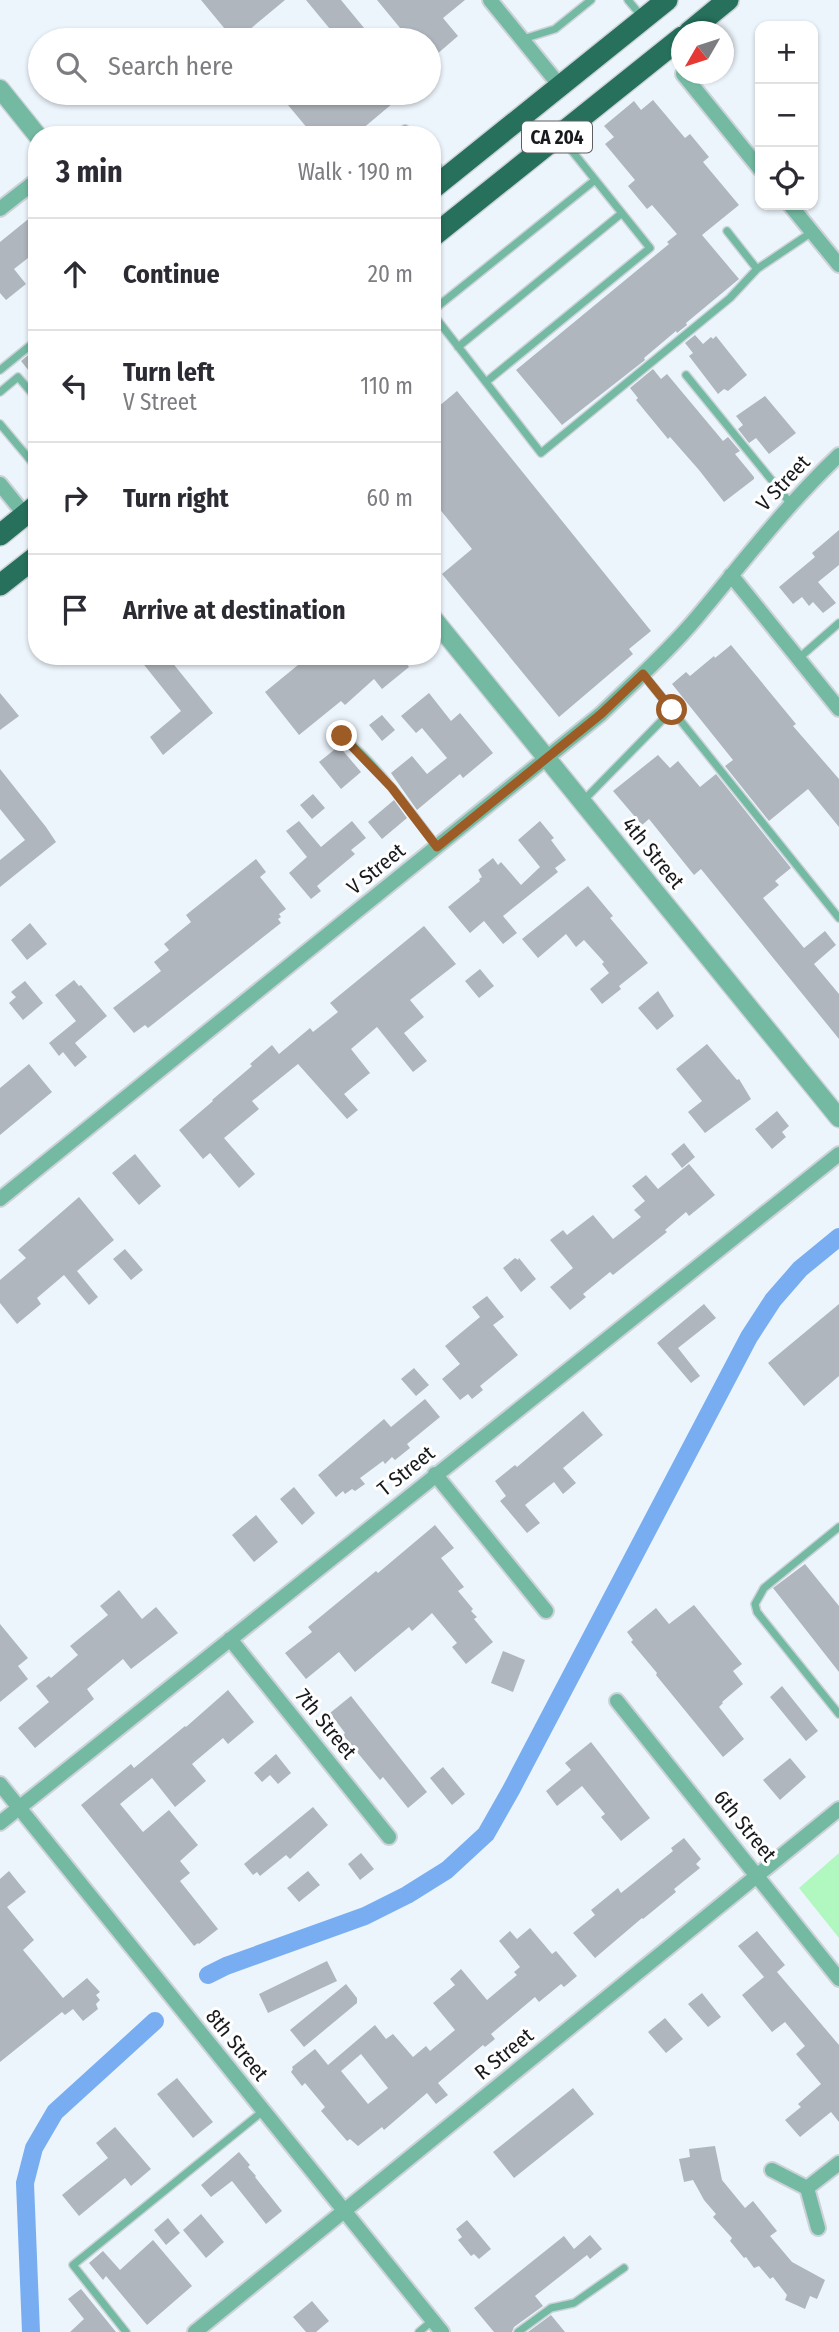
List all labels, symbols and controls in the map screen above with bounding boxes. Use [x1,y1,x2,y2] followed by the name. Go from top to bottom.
[671,21,734,84] north arrow
[755,21,818,210] map controls
[755,21,818,84] button: +
[28,28,441,105] search box
[52,48,90,86] icon: search
[108,51,233,82] text: Search here
[755,84,818,147] button: −
[522,122,592,153] road number: CA 204
[755,147,818,210] button: locate
[56,154,123,190] text: 3 min
[298,158,413,186] text: Walk · 190 m
[56,255,94,293] icon: ahead
[123,259,220,290] text: Continue
[368,260,413,288] text: 20 m
[123,357,215,388] text: Turn left
[56,367,94,405] icon: left
[360,372,413,400] text: 110 m
[123,388,197,416] text: V Street
[751,449,816,516] street label: V Street
[56,479,94,517] icon: right
[123,483,229,514] text: Turn right
[367,484,413,512] text: 60 m
[56,591,94,629] icon: arrive
[123,595,346,626] text: Arrive at destination
[656,694,687,725] route start
[326,720,357,751] route end
[616,812,690,894] street label: 4th Street
[342,838,410,900] street label: V Street
[372,1440,440,1502] street label: T Street
[290,1684,362,1765] street label: 7th Street
[708,1785,782,1867] street label: 6th Street
[200,2004,274,2086] street label: 8th Street
[469,2022,539,2086] street label: R Street

